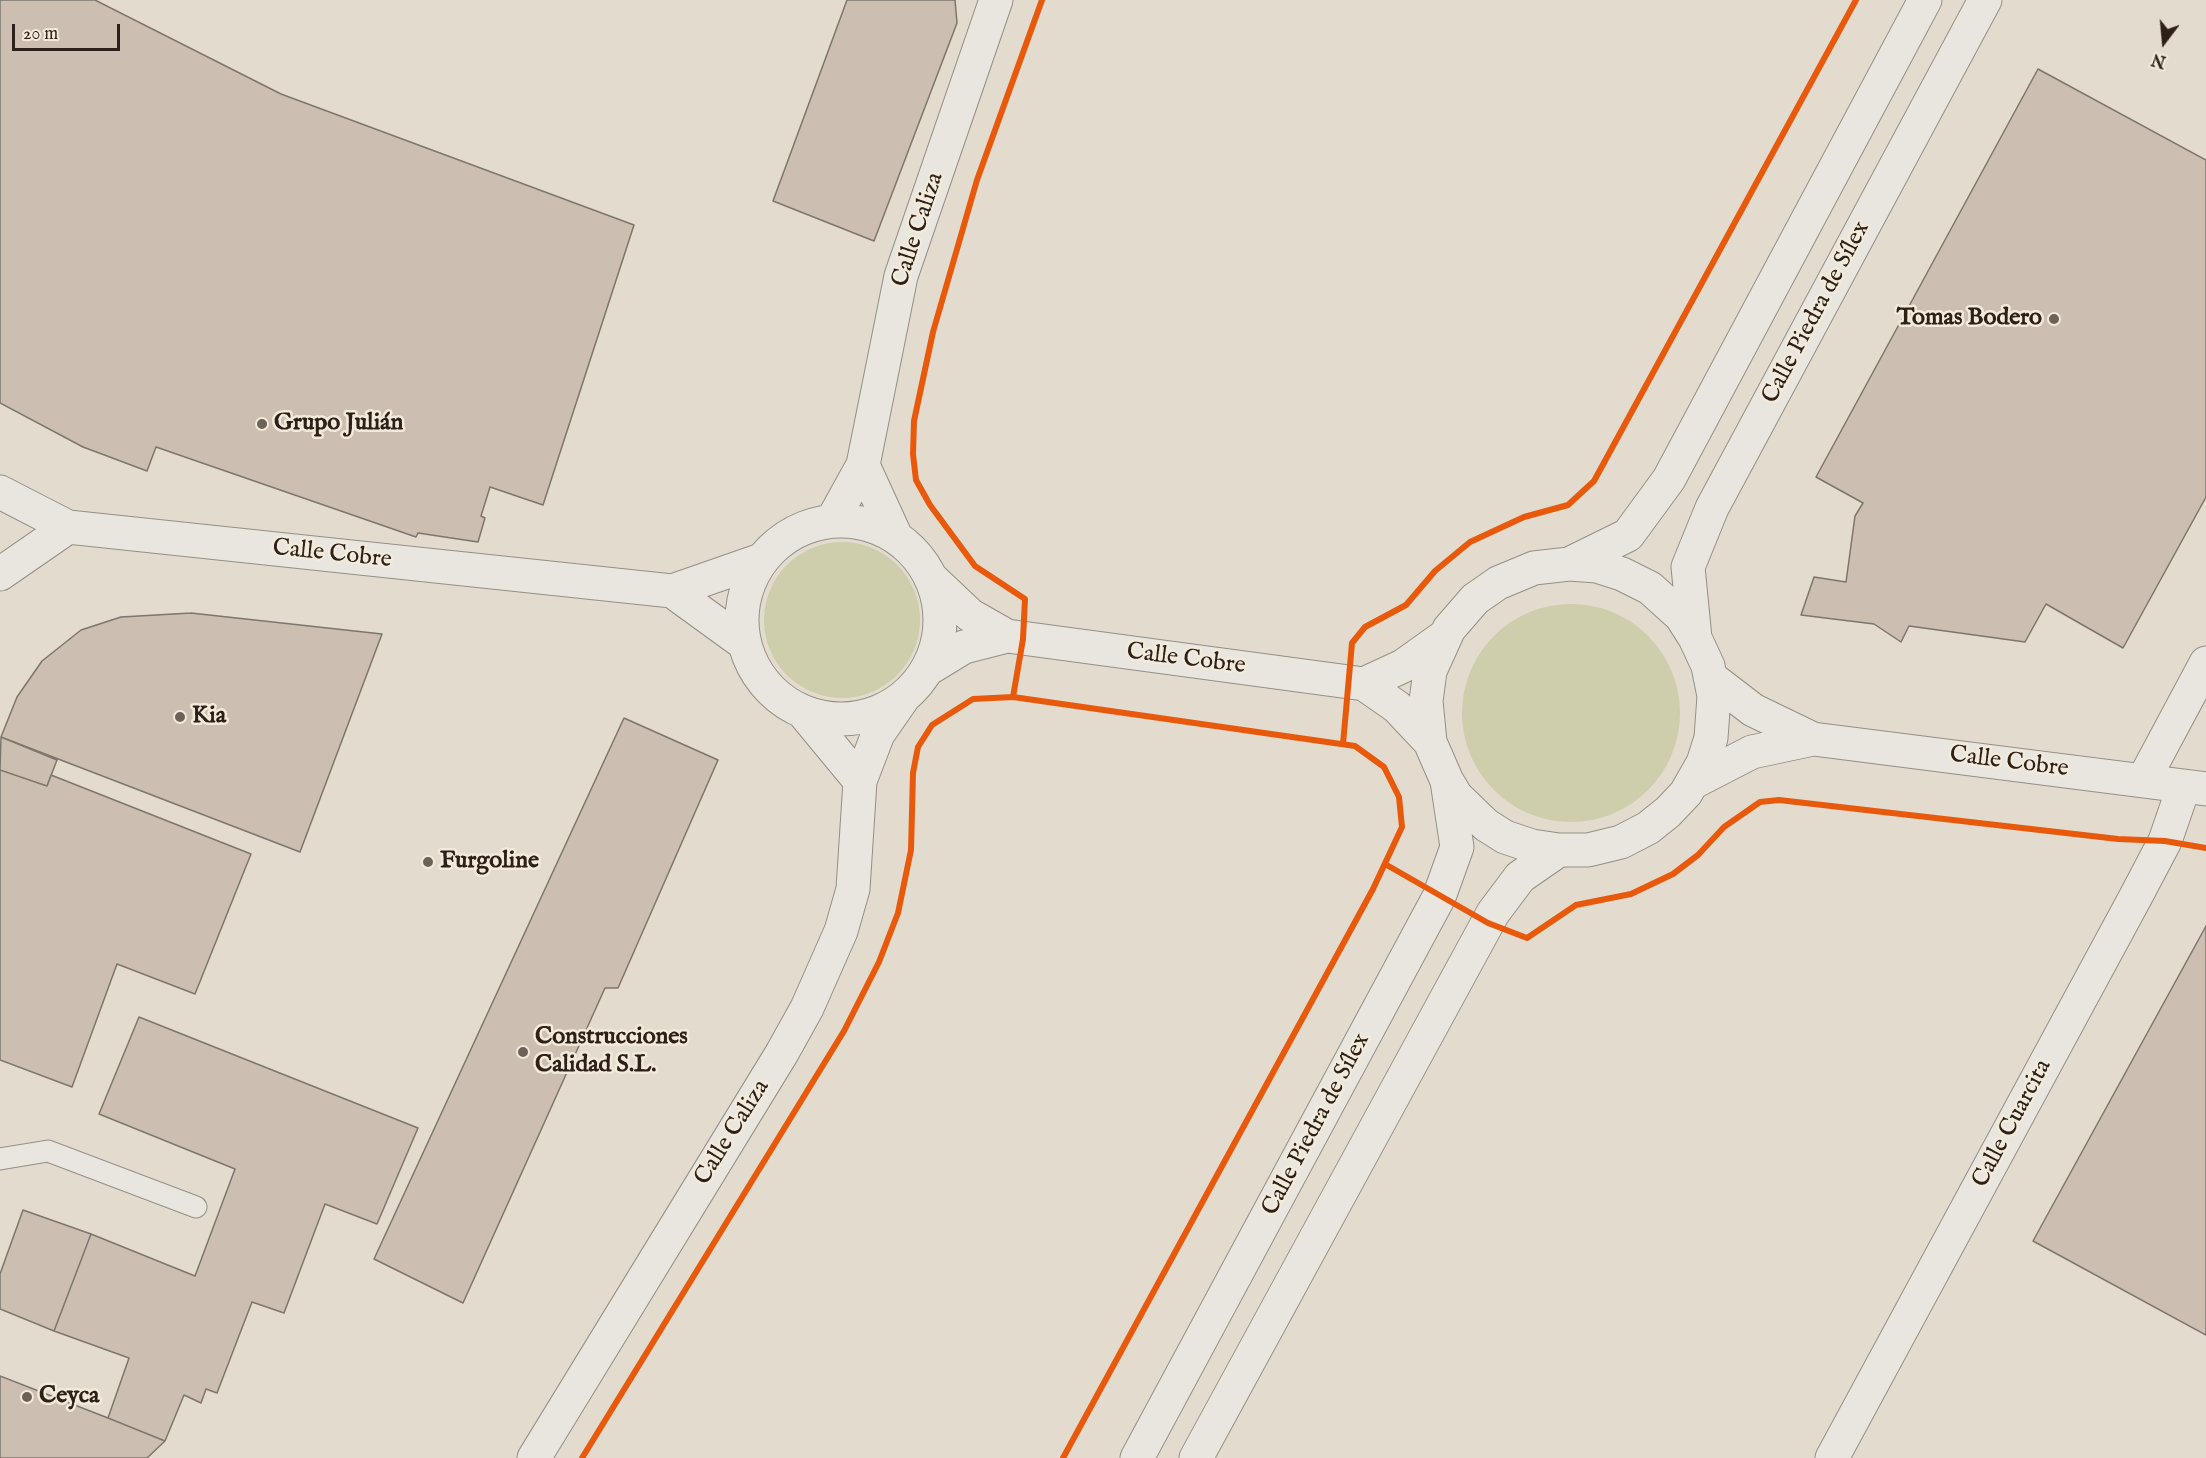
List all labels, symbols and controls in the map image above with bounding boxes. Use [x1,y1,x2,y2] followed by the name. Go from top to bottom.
[15,12,123,50] scale bar
[2134,12,2194,72] north arrow
[23,23,58,46] text: 20 m
[2150,48,2168,71] text: N
[887,169,951,291] street label: Calle Caliza
[1757,217,1877,409] street label: Calle Piedra de Sílex
[1897,305,2042,333] place label: Tomas Bodero
[2047,312,2061,326] marker: Tomas Bodero
[274,410,403,438] place label: Grupo Julián
[255,417,269,431] marker: Grupo Julián
[271,534,393,576] street label: Calle Cobre
[1125,638,1247,682] street label: Calle Cobre
[192,703,226,731] place label: Kia
[173,710,187,724] marker: Kia
[1948,741,2070,785] street label: Calle Cobre
[440,848,539,876] place label: Furgoline
[421,855,435,869] marker: Furgoline
[535,1024,688,1080] place label: Construcciones Calidad S.L.
[1257,1029,1377,1221] street label: Calle Piedra de Sílex
[516,1045,530,1059] marker: Construcciones Calidad S.L.
[1967,1055,2059,1193] street label: Calle Cuarcita
[689,1075,777,1191] street label: Calle Caliza
[39,1383,99,1411] place label: Ceyca
[20,1390,34,1404] marker: Ceyca

